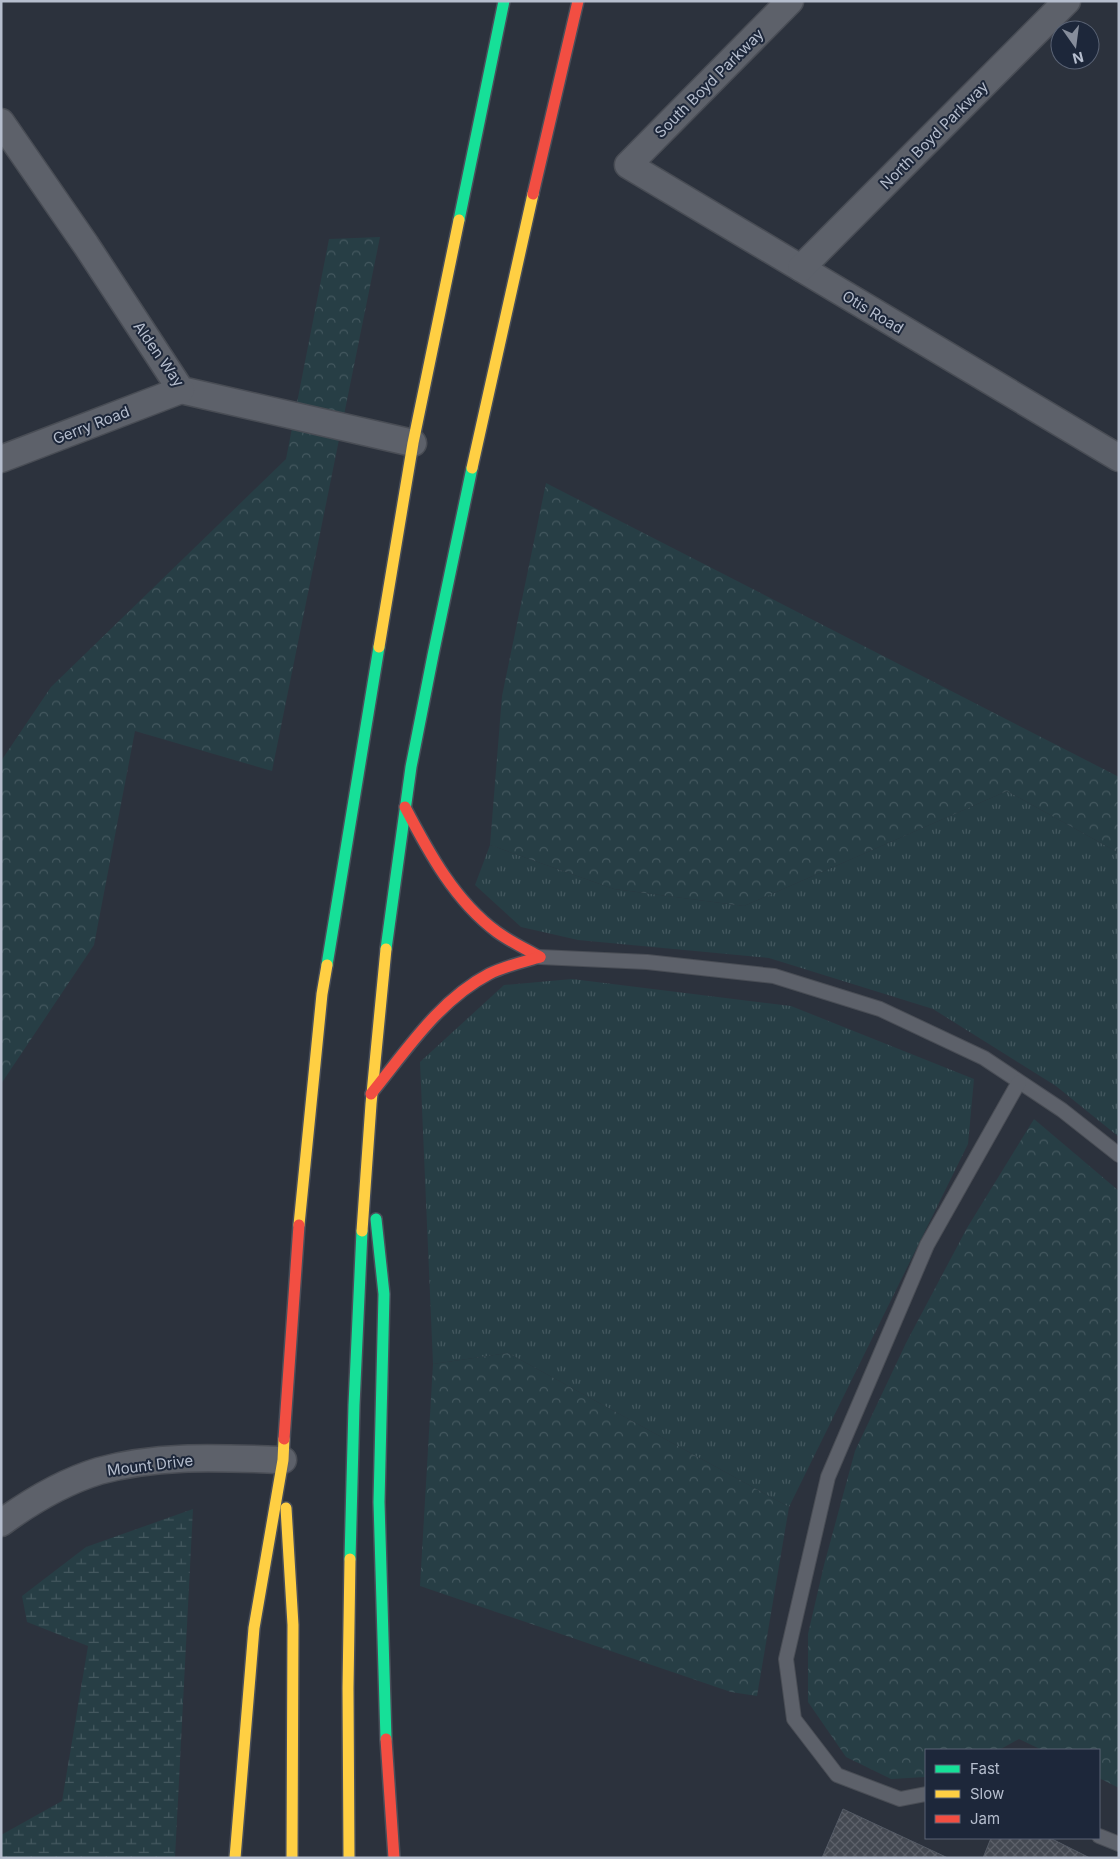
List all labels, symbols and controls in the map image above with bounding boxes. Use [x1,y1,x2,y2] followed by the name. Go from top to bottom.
[1050,20,1100,70] north arrow
[650,24,768,142] street label: South Boyd Parkway
[1071,49,1085,68] text: N
[876,77,992,193] street label: North Boyd Parkway
[839,286,907,338] street label: Otis Road
[130,318,189,391] street label: Alden Way
[50,402,132,448] street label: Gerry Road
[106,1450,194,1480] street label: Mount Drive
[925,1749,1100,1839] legend
[970,1759,1000,1778] text: Fast
[970,1784,1004,1803] text: Slow
[970,1809,1000,1828] text: Jam

